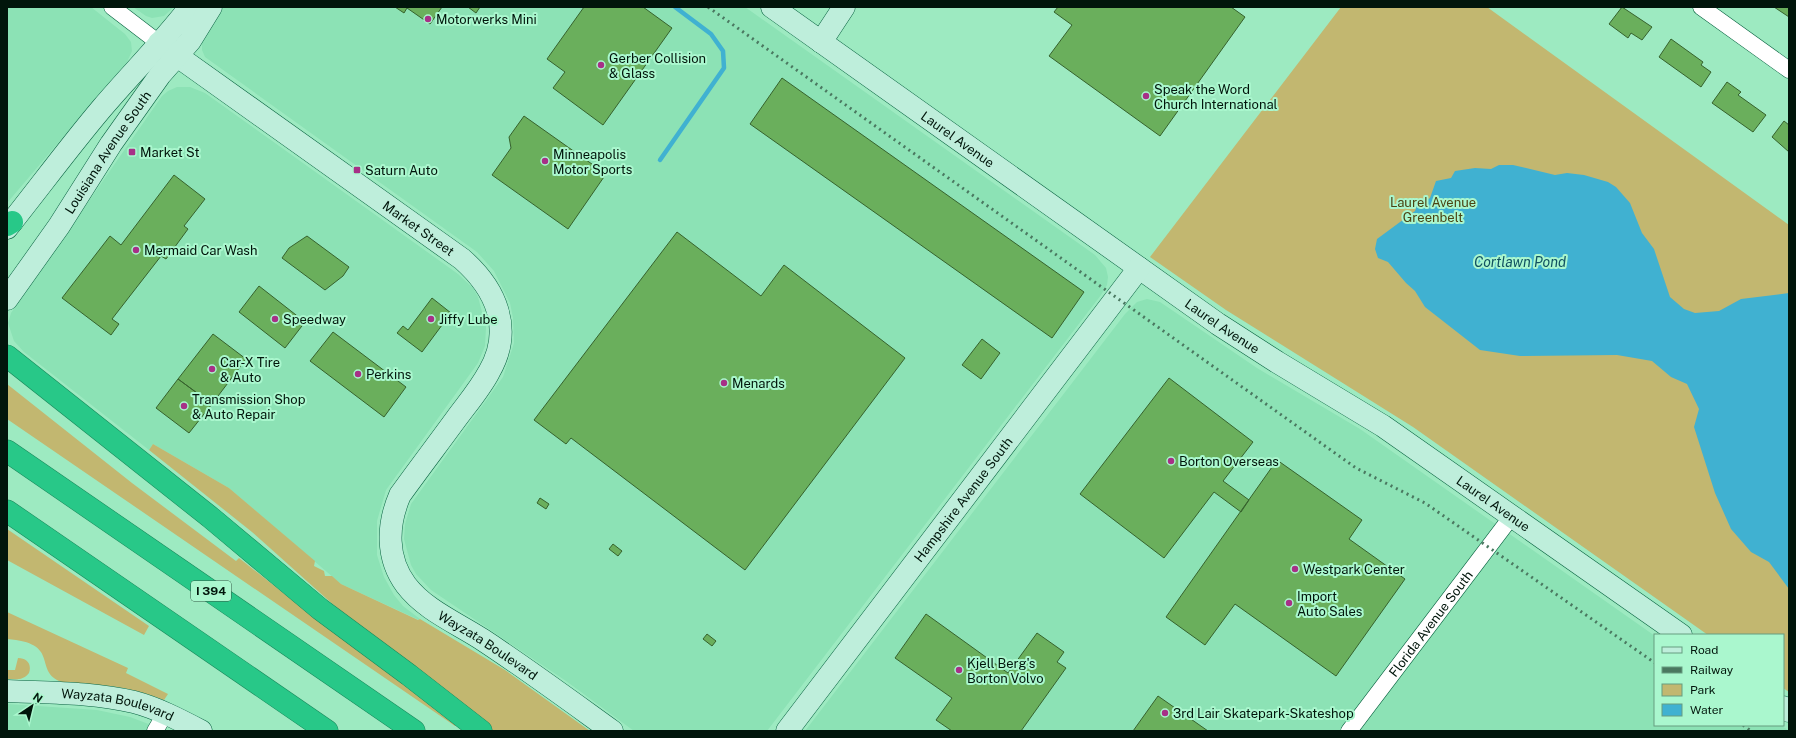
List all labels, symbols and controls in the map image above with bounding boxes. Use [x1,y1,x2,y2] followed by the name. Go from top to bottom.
[436,12,537,27] place label: Motorwerks Mini
[423,14,433,24] marker: Motorwerks Mini
[609,51,706,81] place label: Gerber Collision & Glass
[596,60,606,70] marker: Gerber Collision & Glass
[1154,82,1278,112] place label: Speak the Word Church International
[62,88,154,217] street label: Louisiana Avenue South
[1141,91,1151,101] marker: Speak the Word Church International
[918,108,997,171] street label: Laurel Avenue
[140,145,200,160] place label: Market St
[127,147,137,157] marker: Market St
[553,147,632,177] place label: Minneapolis Motor Sports
[540,156,550,166] marker: Minneapolis Motor Sports
[365,163,438,178] place label: Saturn Auto
[352,165,362,175] marker: Saturn Auto
[1390,195,1476,225] park label: Laurel Avenue Greenbelt
[380,198,457,259] street label: Market Street
[144,243,257,258] place label: Mermaid Car Wash
[131,245,141,255] marker: Mermaid Car Wash
[1474,254,1566,270] water label: Cortlawn Pond
[1182,296,1262,357] street label: Laurel Avenue
[283,312,346,327] place label: Speedway
[439,312,498,327] place label: Jiffy Lube
[270,314,280,324] marker: Speedway
[426,314,436,324] marker: Jiffy Lube
[220,355,280,385] place label: Car-X Tire & Auto
[207,364,217,374] marker: Car-X Tire & Auto
[366,367,411,382] place label: Perkins
[353,369,363,379] marker: Perkins
[732,376,785,391] place label: Menards
[719,378,729,388] marker: Menards
[192,392,306,422] place label: Transmission Shop & Auto Repair
[179,401,189,411] marker: Transmission Shop & Auto Repair
[911,434,1016,565] street label: Hampshire Avenue South
[1179,454,1279,469] place label: Borton Overseas
[1166,456,1176,466] marker: Borton Overseas
[1453,473,1533,535] street label: Laurel Avenue
[1303,562,1405,577] place label: Westpark Center
[1290,564,1300,574] marker: Westpark Center
[1386,568,1476,680] street label: Florida Avenue South
[191,581,231,601] road number: I 394
[1297,589,1362,619] place label: Import Auto Sales
[1284,598,1294,608] marker: Import Auto Sales
[435,608,540,683] street label: Wayzata Boulevard
[1654,634,1784,726] legend
[1690,643,1718,657] text: Road
[967,656,1044,686] place label: Kjell Berg's Borton Volvo
[1690,663,1734,677] text: Railway
[954,665,964,675] marker: Kjell Berg's Borton Volvo
[1690,683,1716,697] text: Park
[12,686,52,726] north arrow
[61,686,176,724] street label: Wayzata Boulevard
[31,690,45,705] text: N
[1690,703,1724,717] text: Water
[1173,706,1354,721] place label: 3rd Lair Skatepark-Skateshop
[1160,708,1170,718] marker: 3rd Lair Skatepark-Skateshop

